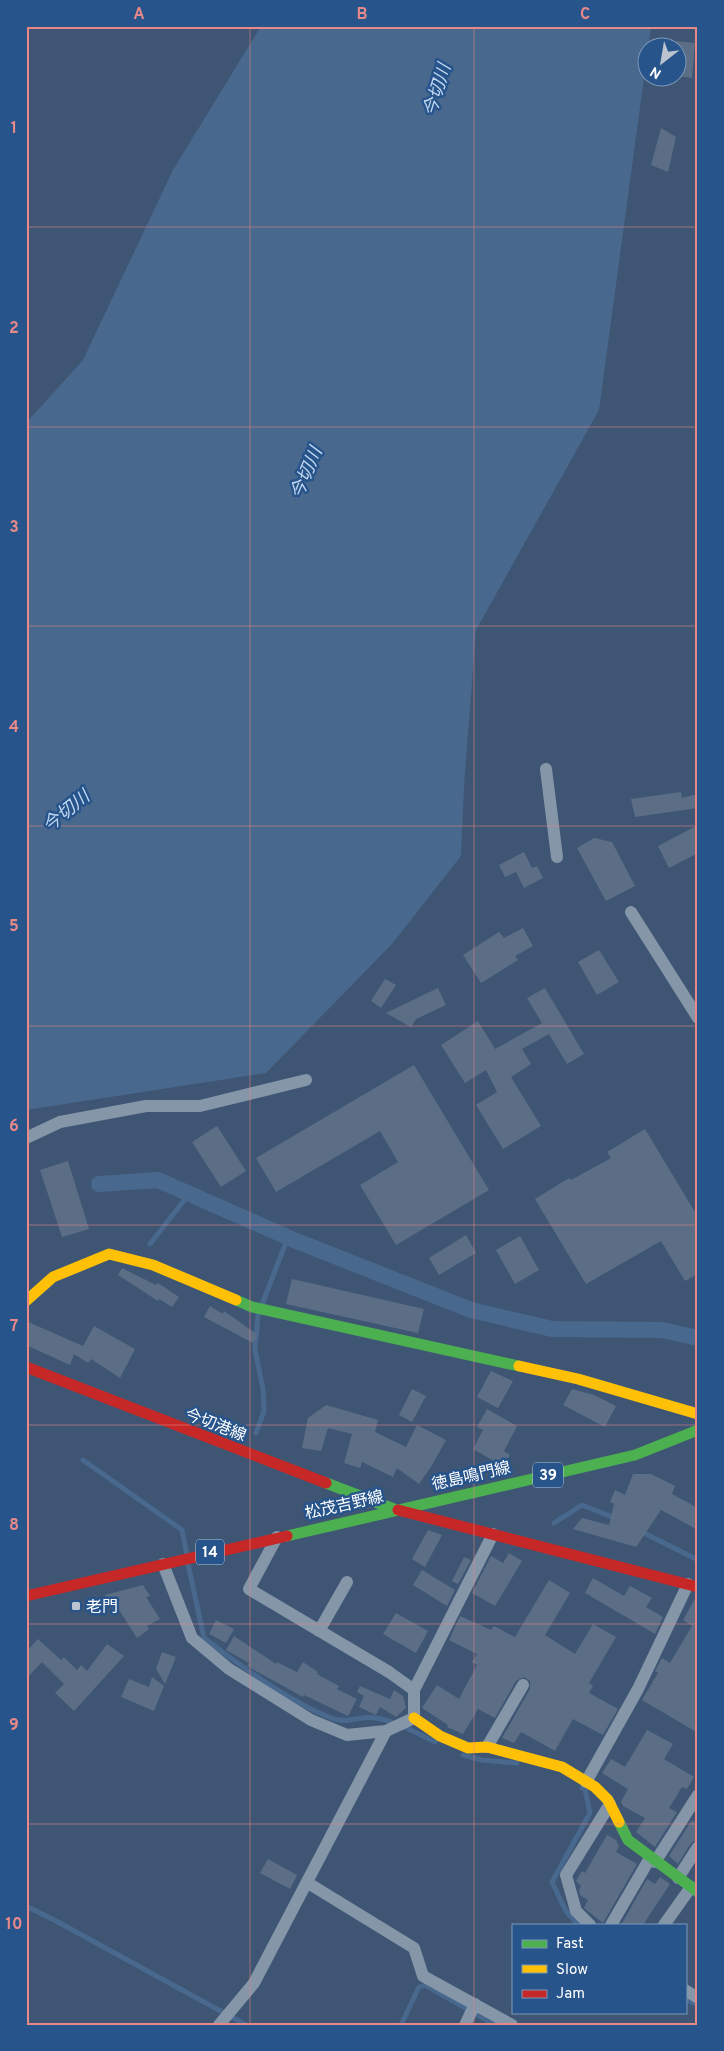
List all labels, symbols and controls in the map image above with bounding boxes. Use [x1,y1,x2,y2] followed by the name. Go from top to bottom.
[133,5,145,25] text: A
[356,5,368,25] text: B
[580,5,590,25] text: C
[636,38,686,88] north arrow
[420,59,458,120] water label: 今切川
[647,62,665,82] text: N
[11,119,17,139] text: 1
[9,319,19,339] text: 2
[286,442,329,503] water label: 今切川
[9,518,19,538] text: 3
[9,718,19,738] text: 4
[39,785,97,838] water label: 今切川
[9,917,19,937] text: 5
[9,1117,19,1137] text: 6
[10,1317,18,1337] text: 7
[182,1405,249,1447] street label: 今切港線
[430,1458,513,1496] street label: 徳島鳴門線
[533,1462,563,1488] road number: 39
[303,1487,386,1525] street label: 松茂吉野線
[9,1516,19,1536] text: 8
[196,1540,224,1564] road number: 14
[86,1598,118,1618] place label: 老門
[70,1600,82,1612] marker: 老門
[9,1716,19,1736] text: 9
[6,1915,22,1935] text: 10
[512,1924,686,2014] legend
[556,1935,584,1954] text: Fast
[556,1961,588,1980] text: Slow
[556,1985,585,2004] text: Jam

